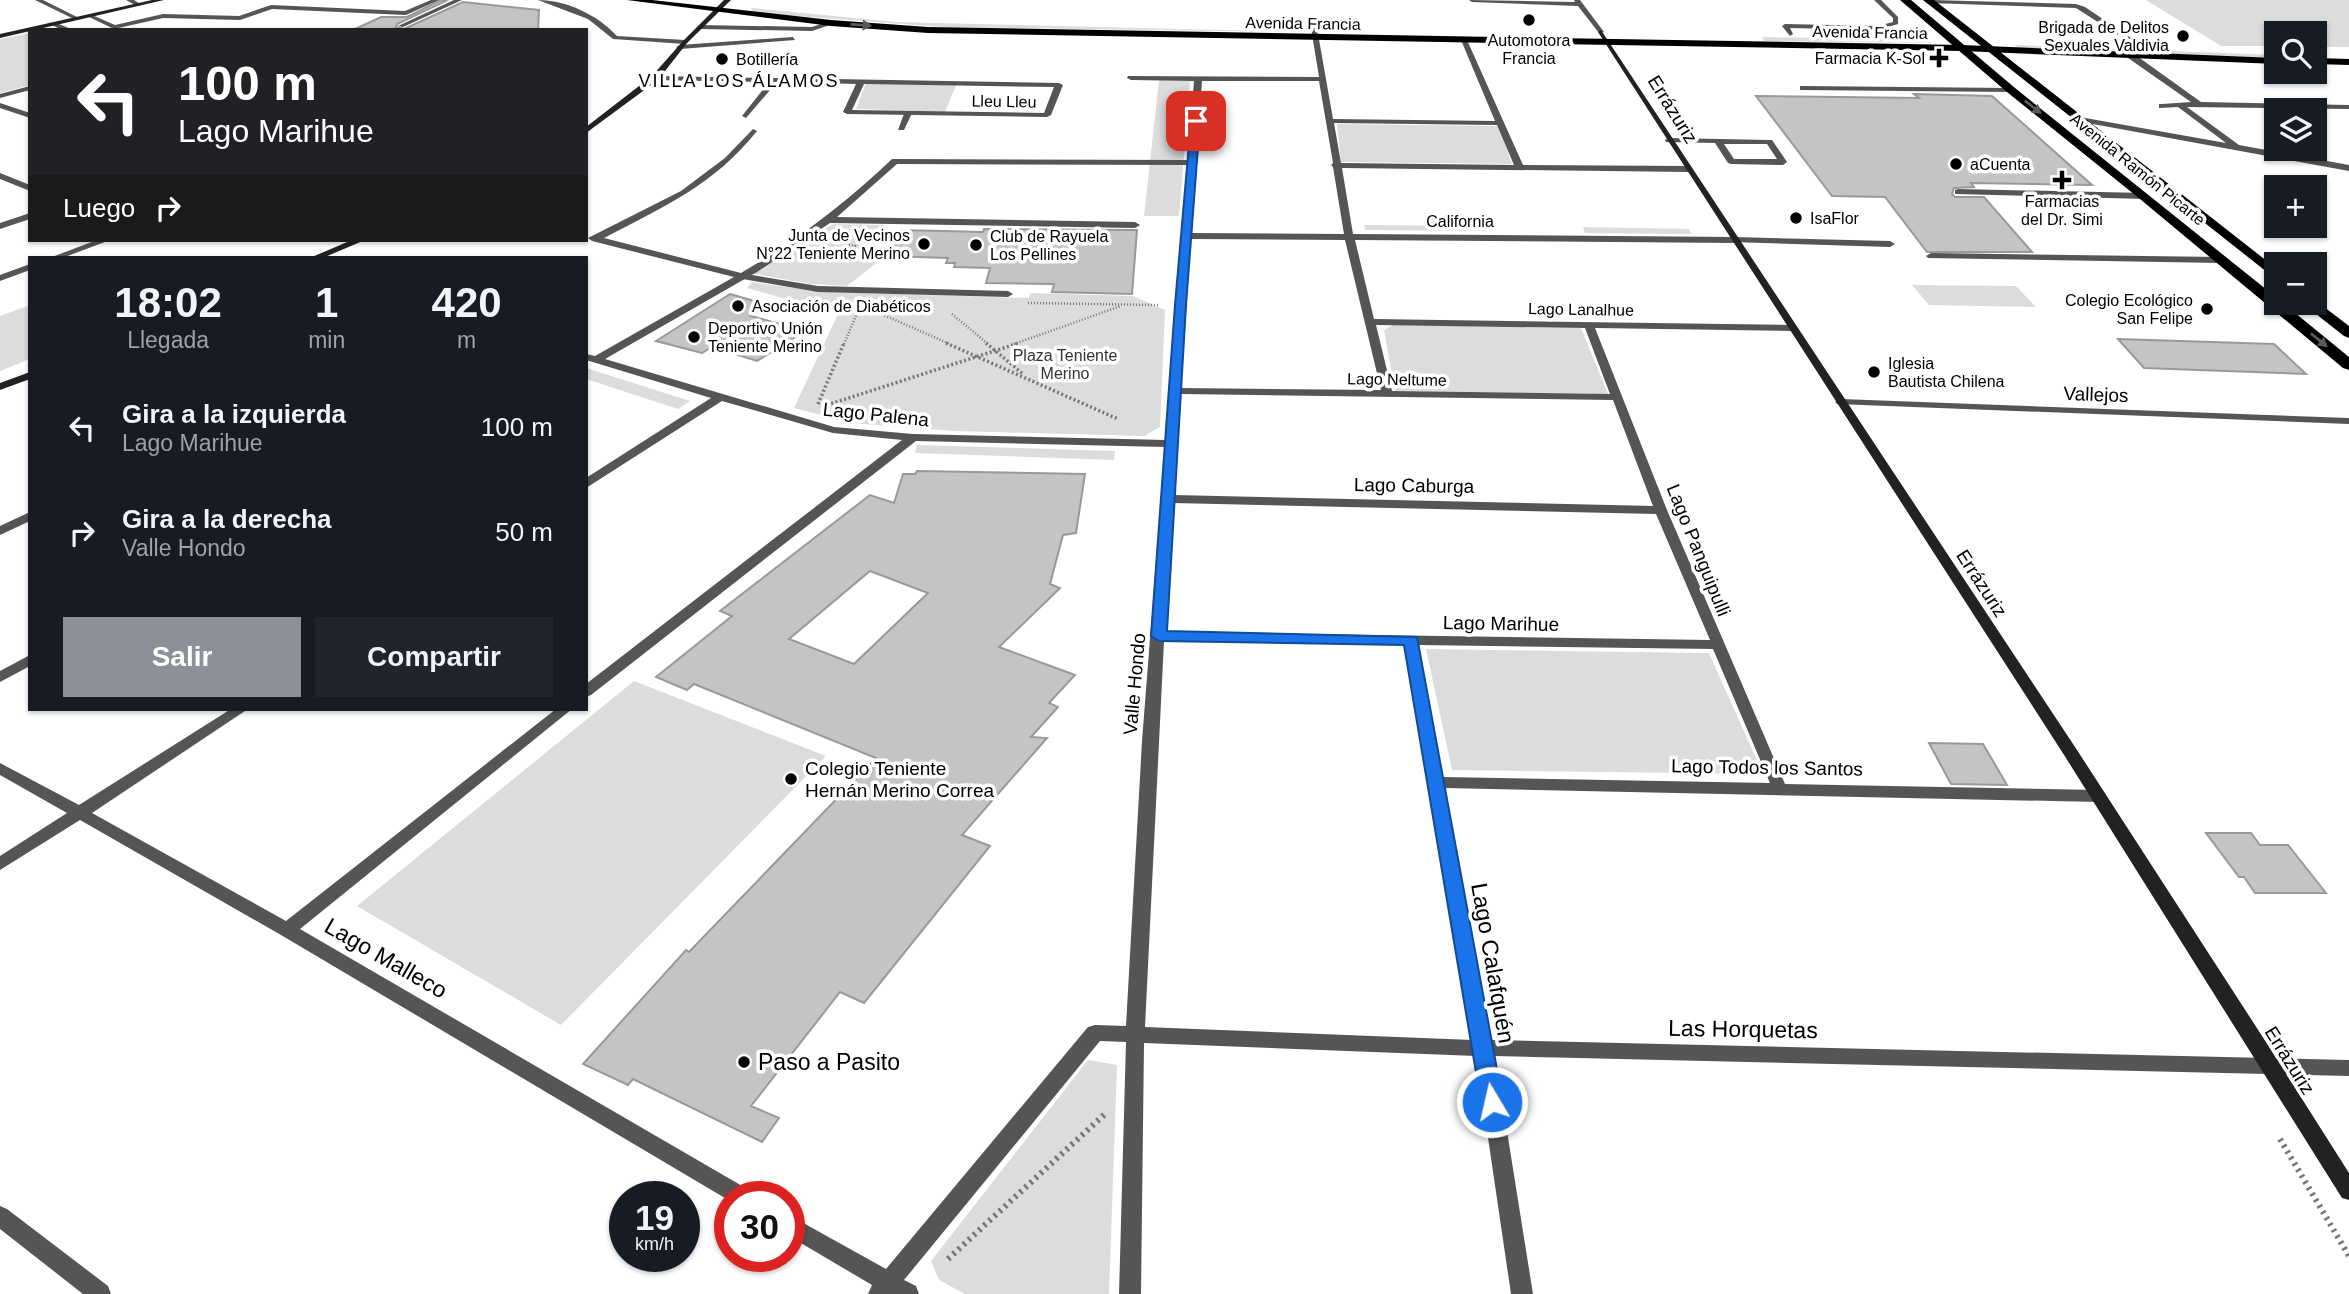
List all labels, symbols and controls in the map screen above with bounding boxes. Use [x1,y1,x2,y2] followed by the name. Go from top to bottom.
[1521,12,1537,28] marker: Automotora Francia
[1245,14,1361,33] street label: Avenida Francia
[2038,19,2169,54] place label: Brigada de Delitos Sexuales Valdivia
[850,20,872,31] one-way arrow
[2264,21,2327,315] map controls
[2264,21,2327,84] button: search
[1812,23,1928,42] street label: Avenida Francia
[2175,28,2191,44] marker: Brigada de Delitos Sexuales Valdivia
[1488,32,1570,67] place label: Automotora Francia
[1815,50,1925,67] place label: Farmacia K-Sol
[1931,50,1947,66] marker: Farmacia K-Sol
[714,51,730,67] marker: Botillería
[736,51,798,68] place label: Botillería
[63,56,154,147] icon: left
[178,56,317,110] text: 100 m
[638,71,840,91] district label: VILLA LOS ÁLAMOS
[1644,71,1702,147] street label: Errázuriz
[1166,91,1226,151] pin
[971,92,1037,111] street label: Lleu Lleu
[2264,98,2327,161] button: layers
[2024,100,2042,114] one-way arrow
[1177,102,1215,140] icon: arrive
[2067,110,2208,229] street label: Avenida Ramón Picarte
[178,113,374,149] text: Lago Marihue
[1948,156,1964,172] marker: aCuenta
[1970,156,2031,173] place label: aCuenta
[2054,172,2070,188] marker: Farmacias del Dr. Simi
[2264,175,2327,238] button: +
[149,189,187,227] icon: right
[63,193,135,223] text: Luego
[2021,193,2103,228] place label: Farmacias del Dr. Simi
[1788,210,1804,226] marker: IsaFlor
[1810,210,1860,227] place label: IsaFlor
[1426,213,1494,230] street label: California
[756,227,910,262] place label: Junta de Vecinos N°22 Teniente Merino
[990,228,1108,263] place label: Club de Rayuela Los Pellines
[916,236,932,252] marker: Junta de Vecinos N°22 Teniente Merino
[968,237,984,253] marker: Club de Rayuela Los Pellines
[2264,252,2327,315] button: −
[114,279,222,326] text: 18:02
[315,279,338,326] text: 1
[432,279,502,326] text: 420
[2065,292,2193,327] place label: Colegio Ecológico San Felipe
[730,298,746,314] marker: Asociación de Diabéticos
[752,298,931,315] place label: Asociación de Diabéticos
[1528,300,1634,319] street label: Lago Lanalhue
[2199,301,2215,317] marker: Colegio Ecológico San Felipe
[708,320,823,355] place label: Deportivo Unión Teniente Merino
[127,327,209,353] text: Llegada
[308,327,345,353] text: min
[457,327,476,353] text: m
[686,329,702,345] marker: Deportivo Unión Teniente Merino
[2310,333,2328,348] one-way arrow
[1013,347,1117,382] park label: Plaza Teniente Merino
[1888,355,2005,390] place label: Iglesia Bautista Chilena
[1866,364,1882,380] marker: Iglesia Bautista Chilena
[1347,370,1447,389] street label: Lago Neltume
[2063,383,2129,406] street label: Vallejos
[822,398,931,431] street label: Lago Palena
[122,399,346,429] text: Gira a la izquierda
[63,409,101,447] icon: left
[481,412,553,442] text: 100 m
[122,430,263,456] text: Lago Marihue
[1354,474,1475,497] street label: Lago Caburga
[1662,481,1735,619] street label: Lago Panguipulli
[122,504,332,534] text: Gira a la derecha
[63,514,101,552] icon: right
[495,517,553,547] text: 50 m
[122,535,246,561] text: Valle Hondo
[1952,546,2011,621] street label: Errázuriz
[1443,612,1559,635] street label: Lago Marihue
[63,617,301,697] button: Salir
[315,617,553,697] button: Compartir
[1120,632,1149,736] street label: Valle Hondo
[1671,755,1863,780] street label: Lago Todos los Santos
[805,758,994,801] place label: Colegio Teniente Hernán Merino Correa
[783,771,799,787] marker: Colegio Teniente Hernán Merino Correa
[1466,881,1520,1045] street label: Lago Calafquén
[320,913,452,1003] street label: Lago Malleco
[1668,1015,1818,1043] street label: Las Horquetas
[2261,1022,2319,1098] street label: Errázuriz
[758,1049,900,1075] place label: Paso a Pasito
[736,1054,752,1070] marker: Paso a Pasito
[1455,1065,1529,1139] position arrow
[714,1181,805,1272] speed limit sign: 30
[635,1198,674,1237] text: 19
[635,1234,674,1254] text: km/h

